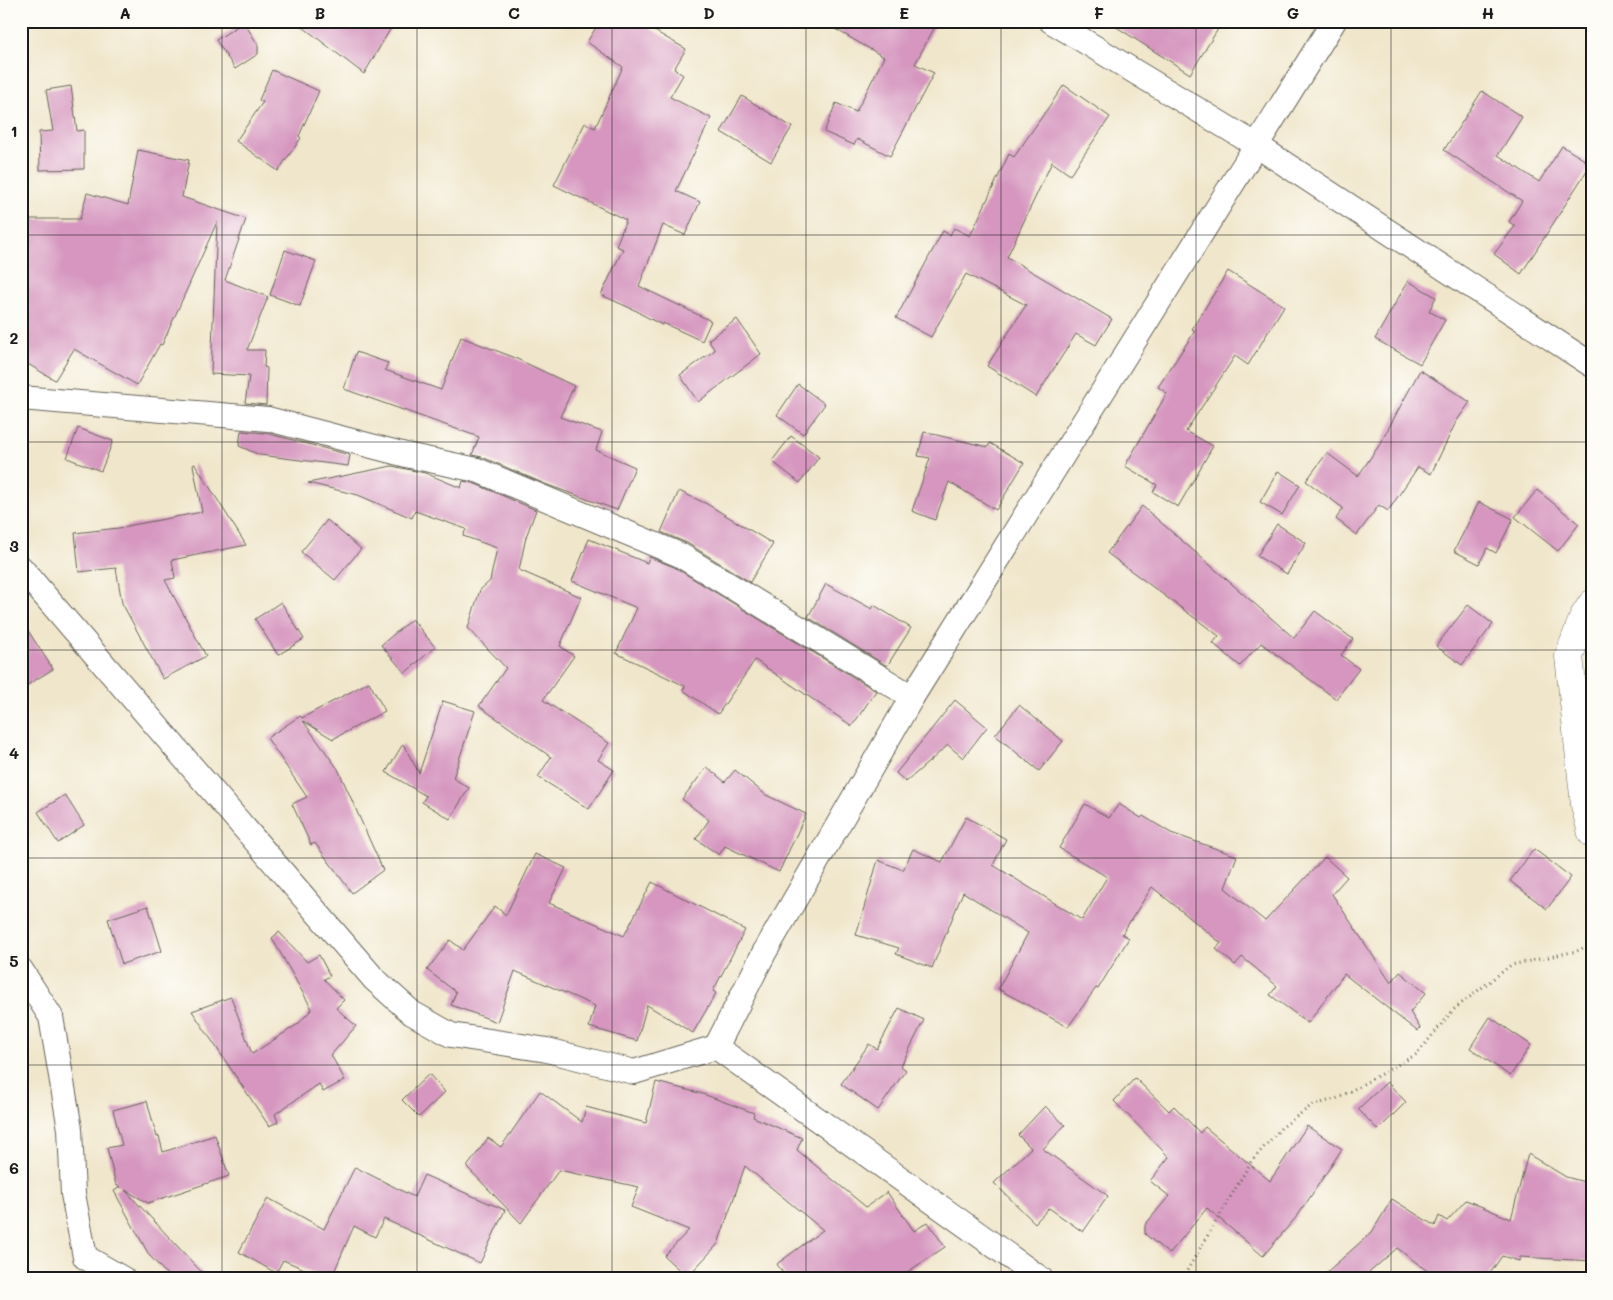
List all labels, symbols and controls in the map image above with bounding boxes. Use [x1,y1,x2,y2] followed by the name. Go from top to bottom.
[119,2,131,23] text: A
[315,2,325,23] text: B
[508,2,520,23] text: C
[703,2,715,23] text: D
[899,2,909,23] text: E
[1094,2,1104,23] text: F
[1287,2,1299,23] text: G
[1482,2,1494,23] text: H
[10,120,18,141] text: 1
[10,327,19,348] text: 2
[9,535,19,556] text: 3
[9,742,19,763] text: 4
[9,950,19,971] text: 5
[9,1157,19,1178] text: 6

